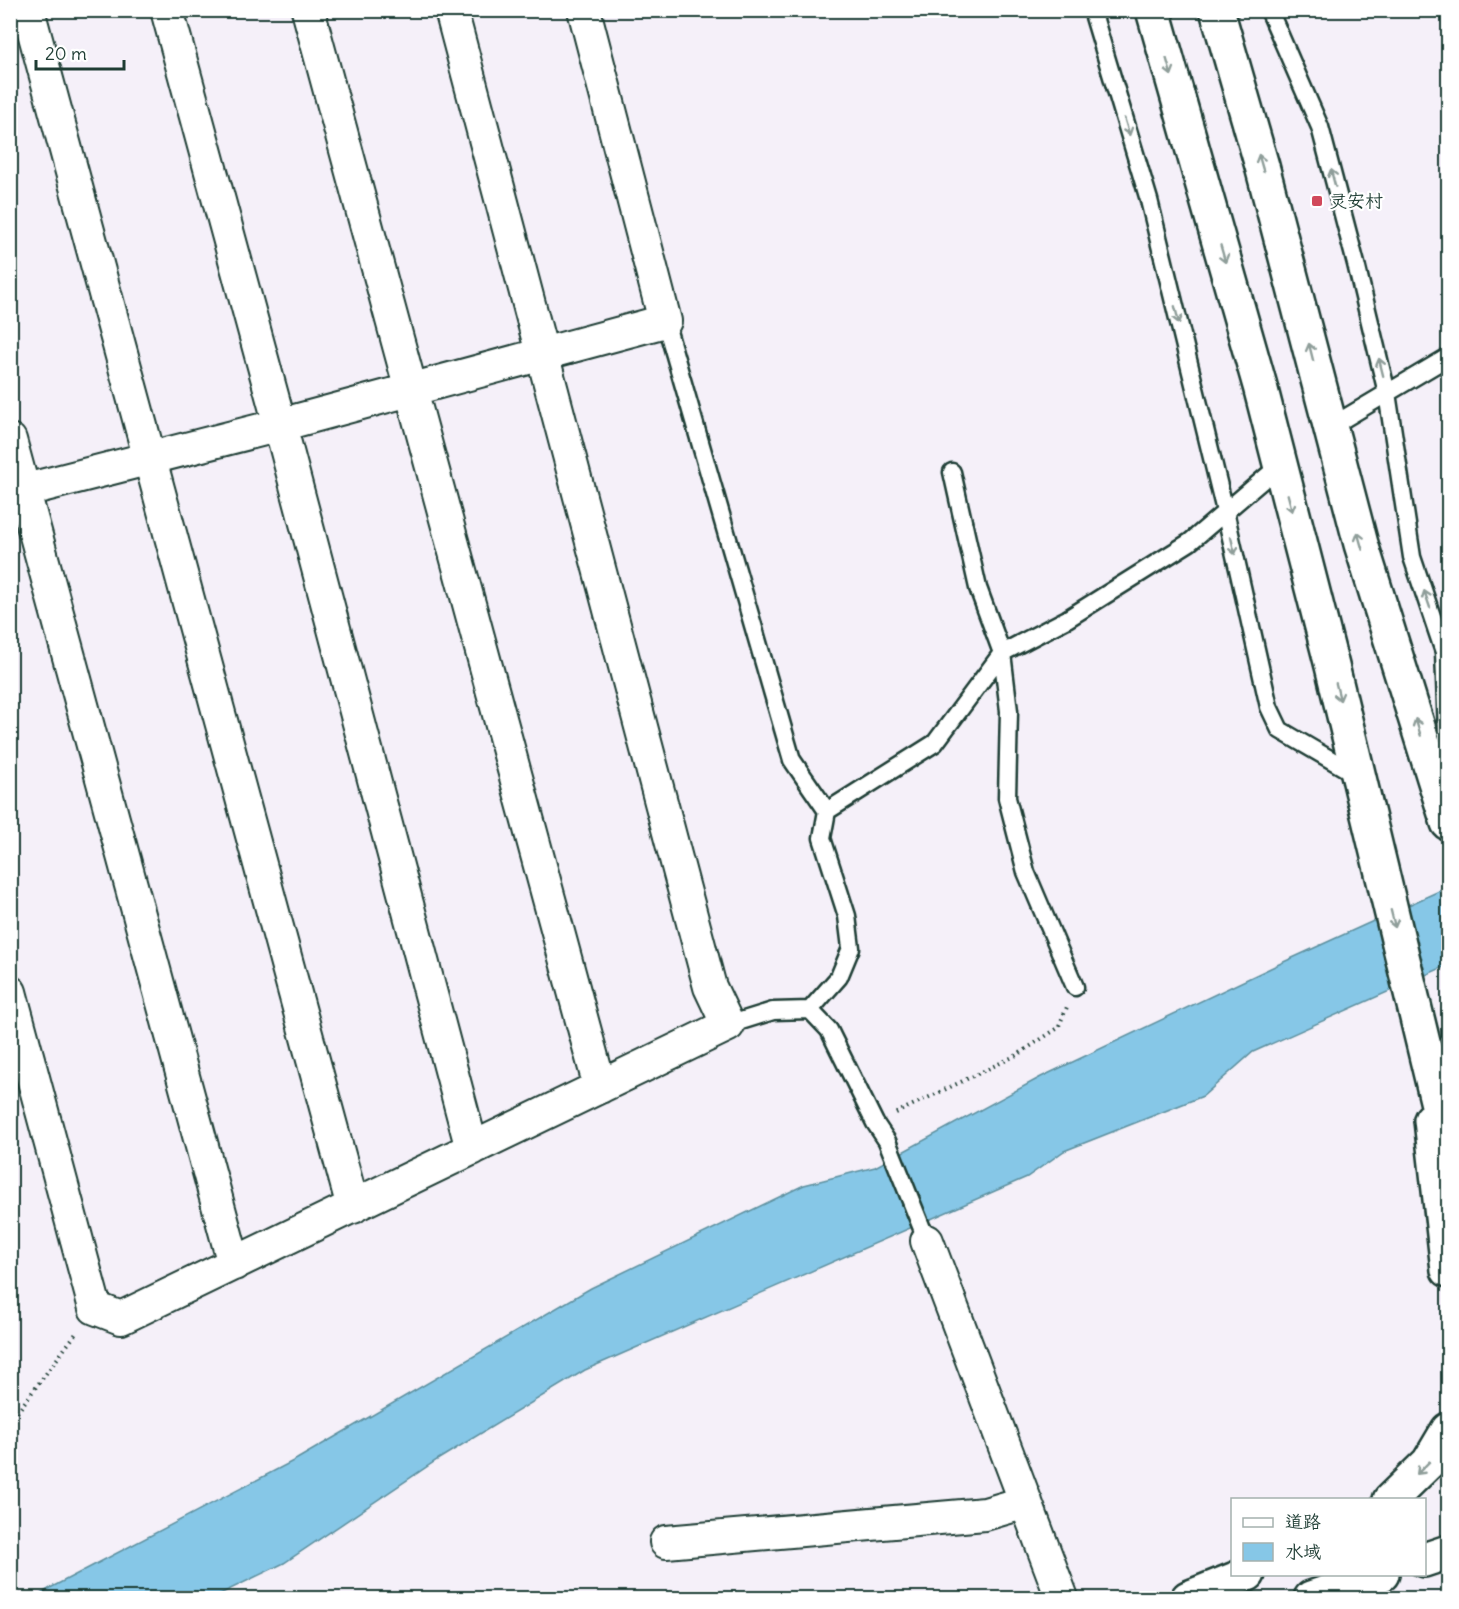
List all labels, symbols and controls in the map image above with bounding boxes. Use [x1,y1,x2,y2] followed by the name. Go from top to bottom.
[36,33,124,71] scale bar
[45,42,87,65] text: 20 m
[1164,57,1175,76] one-way arrow
[1122,117,1133,136] one-way arrow
[1255,154,1267,173] one-way arrow
[1327,169,1339,188] one-way arrow
[1329,189,1383,212] place label: 灵安村
[1310,194,1324,208] marker: 灵安村
[1218,244,1229,263] one-way arrow
[1172,306,1184,325] one-way arrow
[1304,343,1316,362] one-way arrow
[1375,358,1386,377] one-way arrow
[1284,494,1296,513] one-way arrow
[1354,532,1365,551] one-way arrow
[1228,536,1240,555] one-way arrow
[1420,590,1431,609] one-way arrow
[1333,682,1345,701] one-way arrow
[1412,718,1423,737] one-way arrow
[1387,909,1399,928] one-way arrow
[1415,1461,1430,1475] one-way arrow
[1231,1498,1426,1576] legend
[1285,1510,1321,1533] text: 道路
[1285,1540,1321,1563] text: 水域

